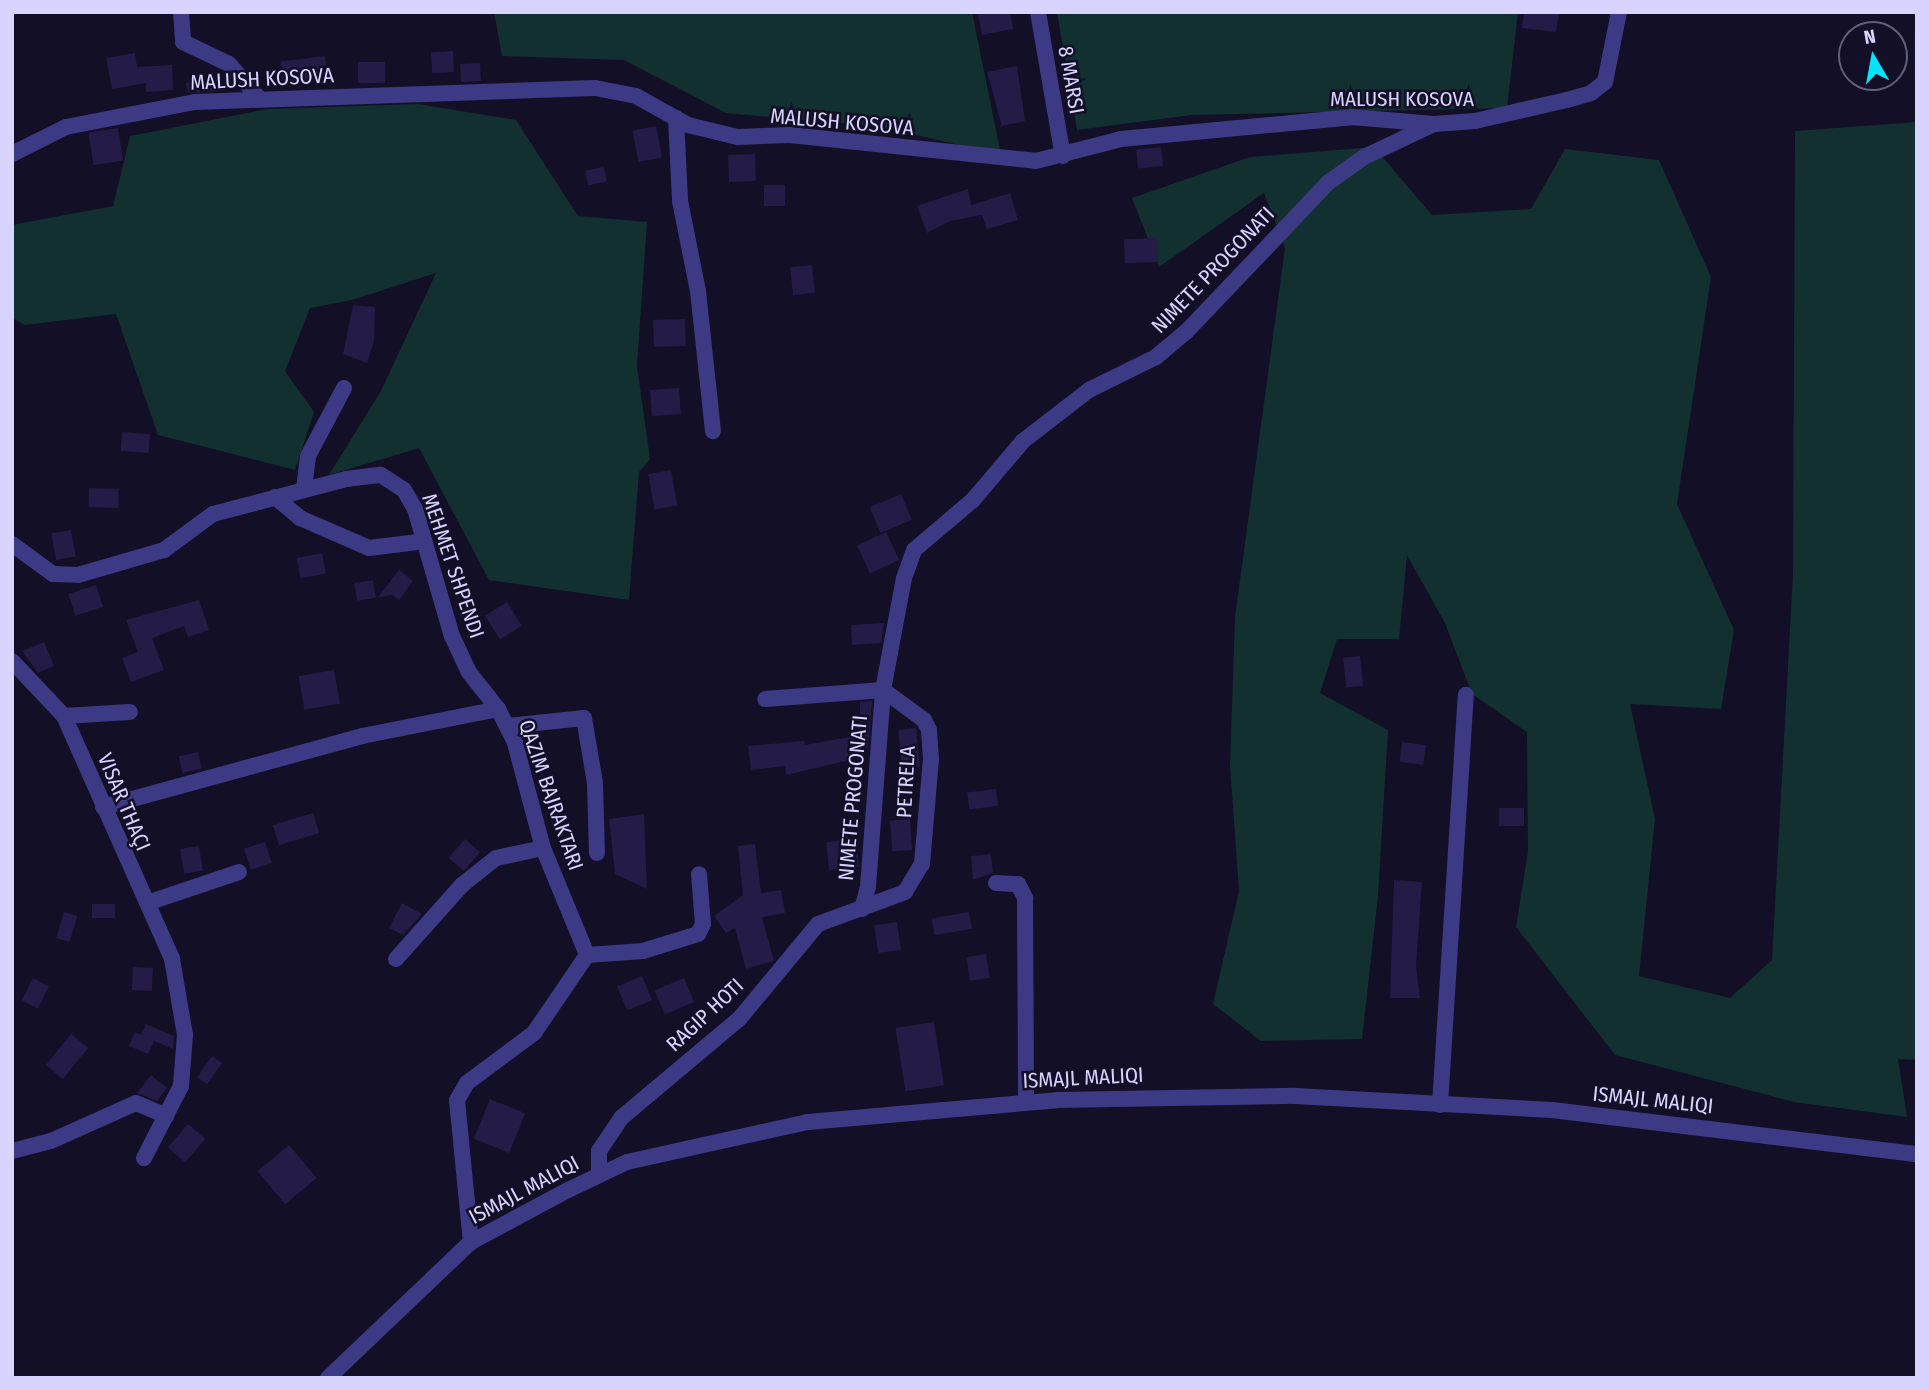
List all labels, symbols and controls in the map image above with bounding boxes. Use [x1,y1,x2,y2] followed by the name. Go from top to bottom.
[1838,21,1908,91] north arrow
[1862,24,1877,49] text: N
[1053,44,1089,116] street label: 8 MARSI
[189,63,335,95] street label: MALUSH KOSOVA
[1330,86,1474,112] street label: MALUSH KOSOVA
[769,103,915,141] street label: MALUSH KOSOVA
[1146,201,1280,339] street label: NIMETE PROGONATI
[416,490,490,642] street label: MEHMET SHPENDI
[833,714,873,882] street label: NIMETE PROGONATI
[513,716,589,874] street label: QAZIM BAJRAKTARI
[892,745,920,819] street label: PETRELA
[92,749,156,855] street label: VISAR THAÇI
[661,973,749,1057] street label: RAGIP HOTI
[1022,1062,1144,1094] street label: ISMAJL MALIQI
[1591,1081,1715,1119] street label: ISMAJL MALIQI
[465,1150,583,1230] street label: ISMAJL MALIQI

